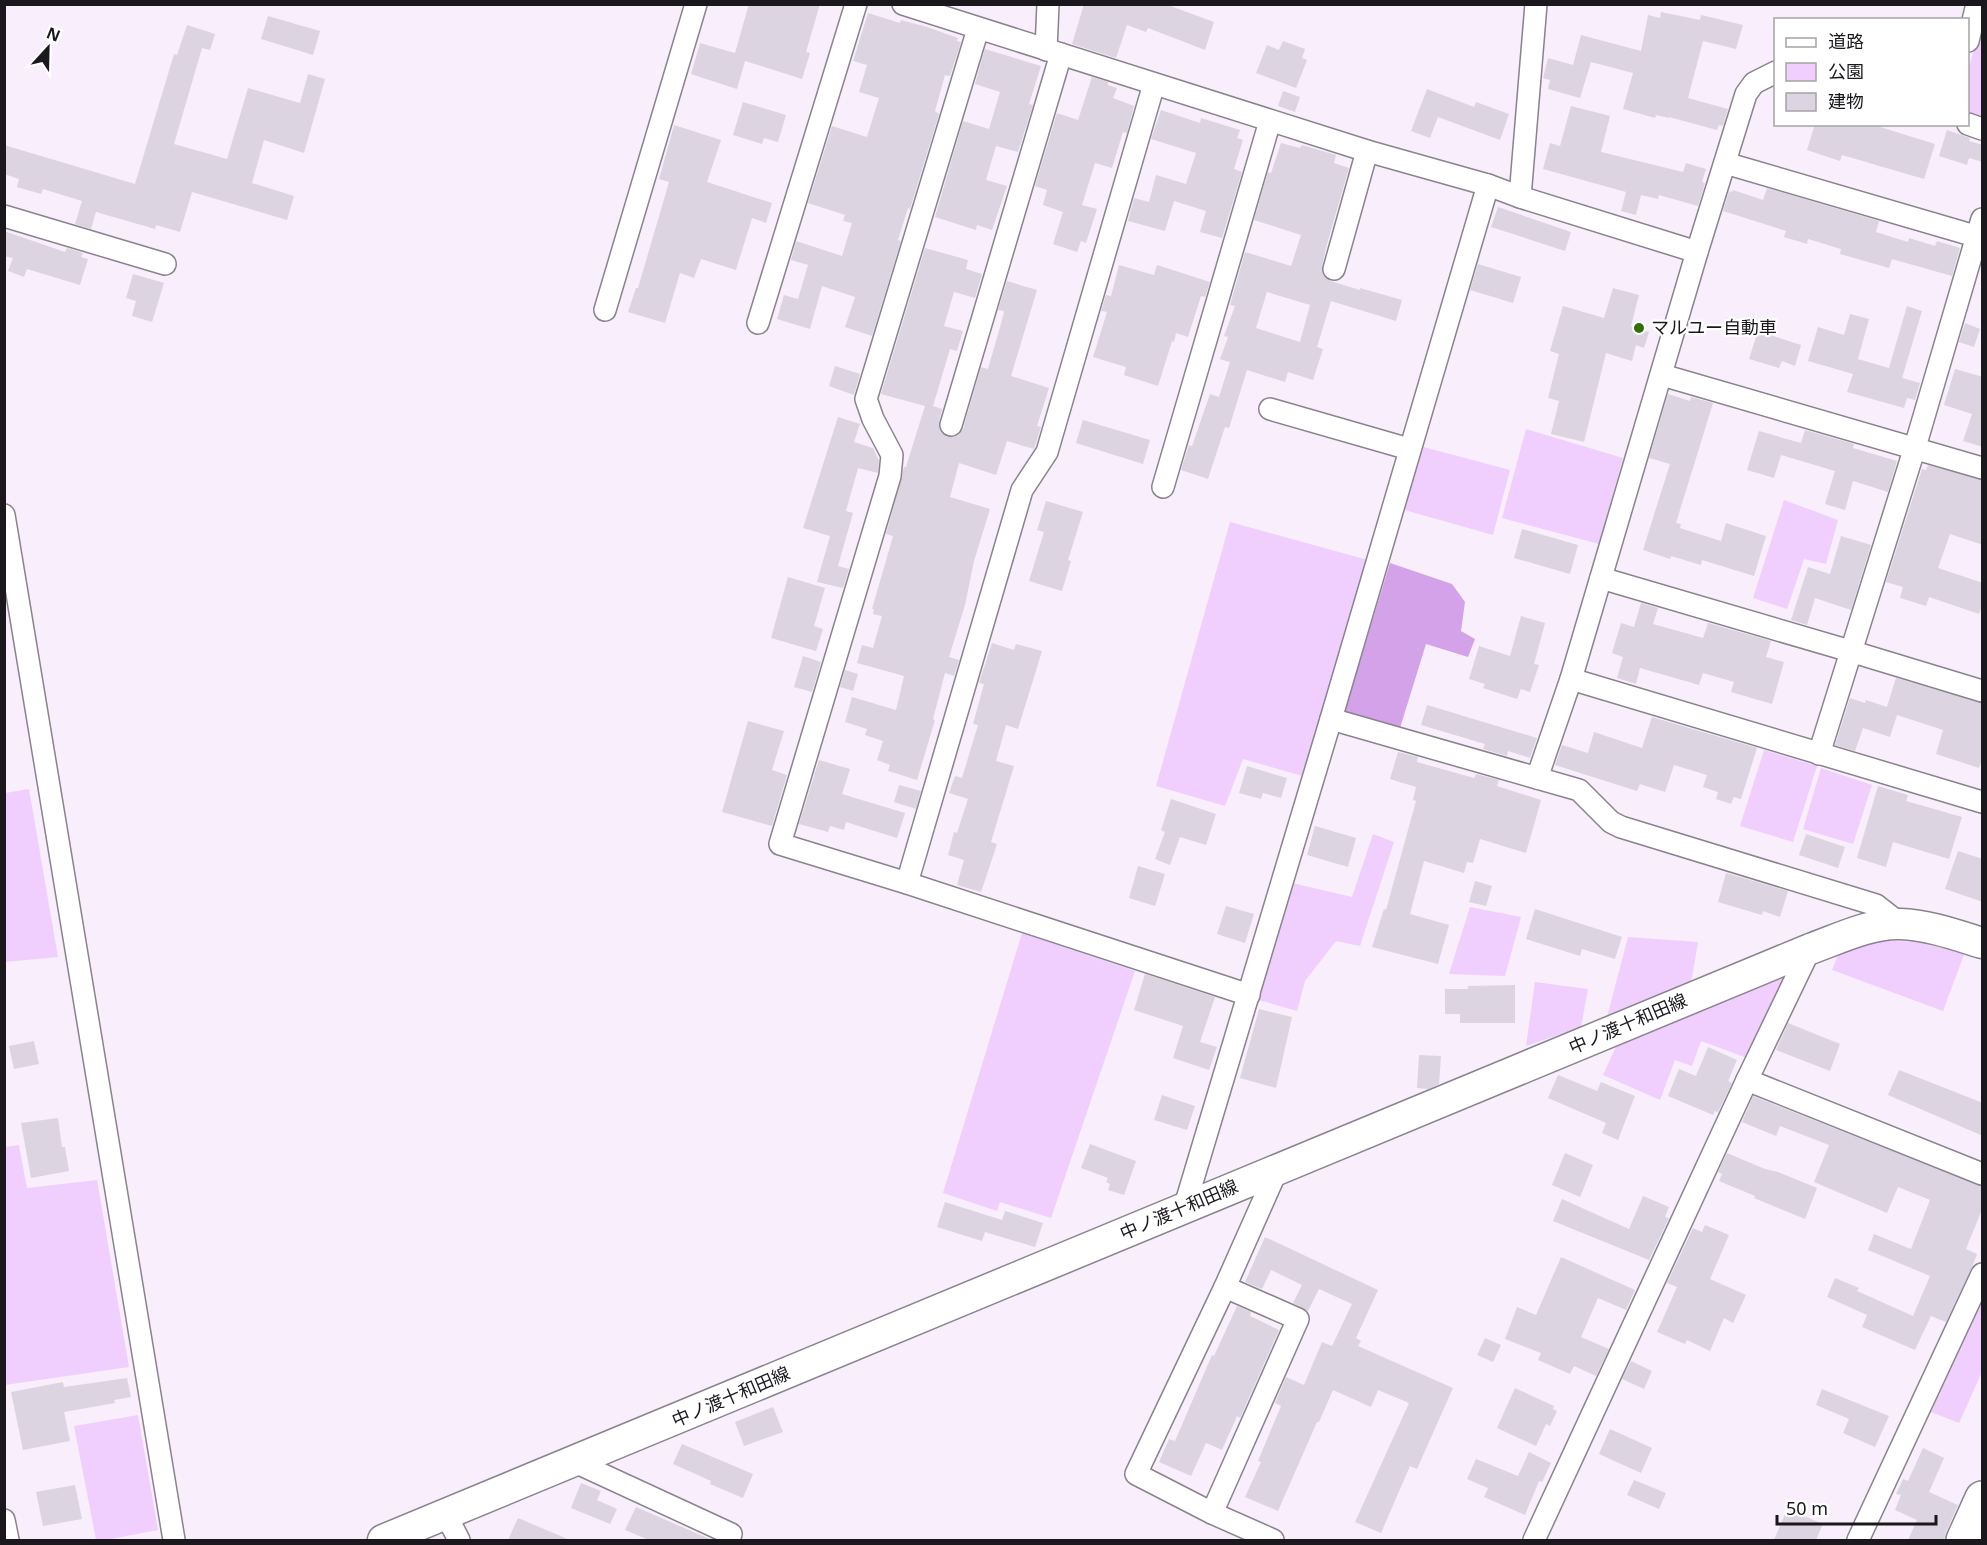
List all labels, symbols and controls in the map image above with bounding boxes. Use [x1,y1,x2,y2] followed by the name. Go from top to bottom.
[18,18,78,78] north arrow
[1774,18,1969,126] legend
[43,21,64,47] text: N
[1828,29,1864,53] text: 道路
[1828,59,1864,83] text: 公園
[1828,89,1864,113] text: 建物
[1651,315,1777,339] place label: マルユー自動車
[1632,321,1646,335] marker: マルユー自動車
[1565,987,1690,1059] street label: 中ノ渡十和田線
[1116,1173,1241,1245] street label: 中ノ渡十和田線
[668,1360,793,1432] street label: 中ノ渡十和田線
[1777,1488,1936,1526] scale bar
[1786,1496,1828,1520] text: 50 m

